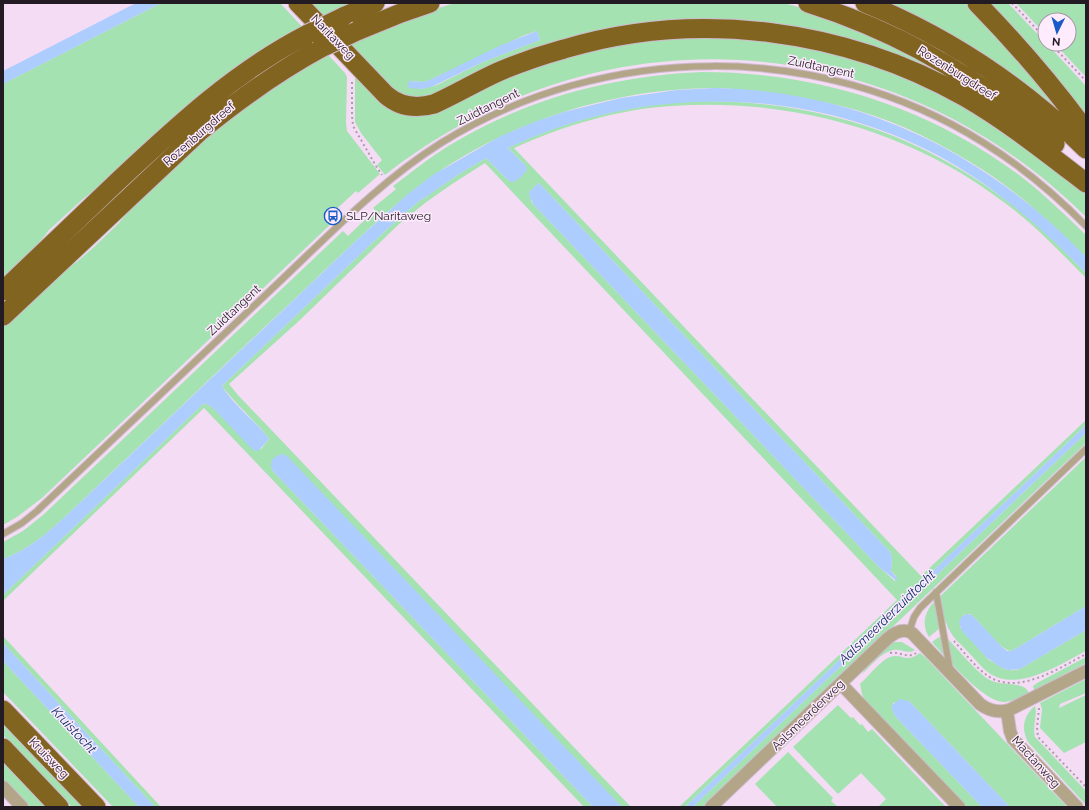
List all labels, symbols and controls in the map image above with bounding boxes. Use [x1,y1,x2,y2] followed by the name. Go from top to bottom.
[308,12,358,62] street label: Naritaweg
[1037,12,1077,52] north arrow
[1051,35,1061,48] text: N
[915,43,1000,103] street label: Rozenburgdreef
[786,53,856,81] street label: Zuidtangent
[455,86,521,128] street label: Zuidtangent
[160,99,238,169] street label: Rozenburgdreef
[323,206,343,226] bus stop icon: SLP/Naritaweg
[346,209,431,223] place label: SLP/Naritaweg
[205,282,263,338] street label: Zuidtangent
[835,567,939,668] water label: Aalsmeerderzuidtocht
[769,677,847,753] street label: Aalsmeerderweg
[49,704,100,757] water label: Kruistocht
[1009,733,1063,791] street label: Mactanweg
[26,735,72,781] street label: Kruisweg

